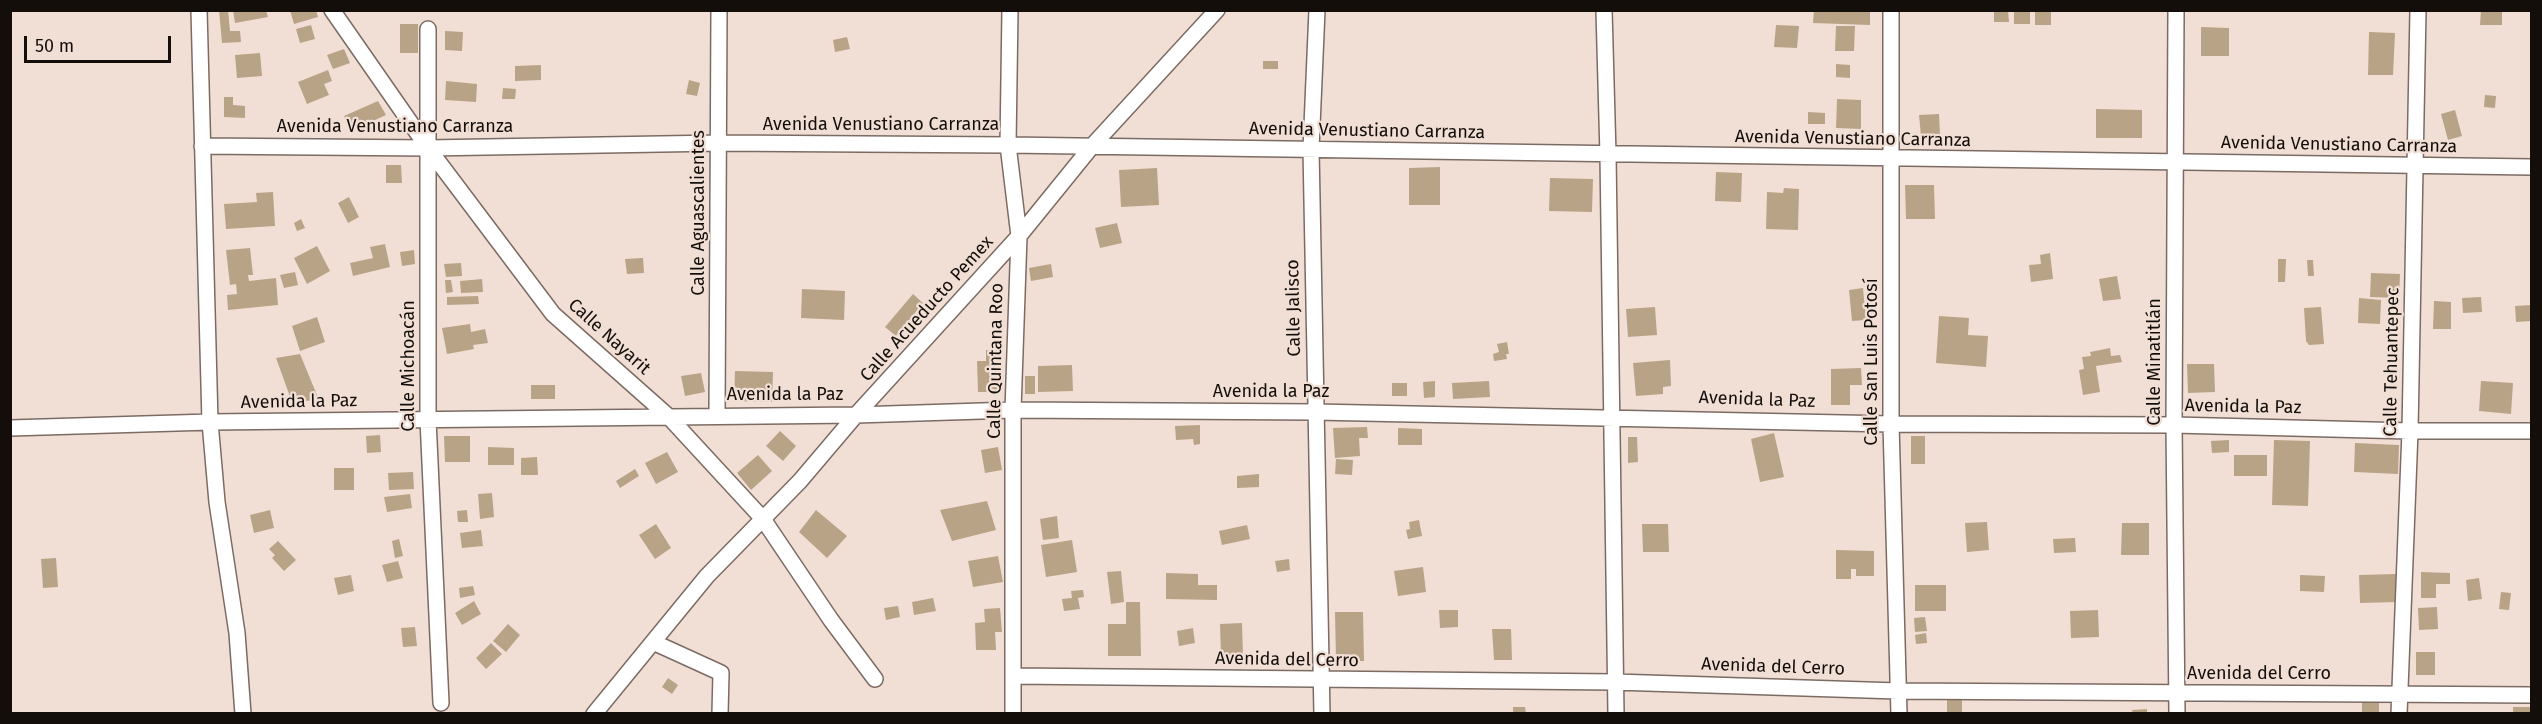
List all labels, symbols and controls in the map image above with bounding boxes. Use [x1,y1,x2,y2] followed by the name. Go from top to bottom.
[27,24,174,62] scale bar
[35,35,74,57] text: 50 m
[763,114,999,136] street label: Avenida Venustiano Carranza
[277,116,513,138] street label: Avenida Venustiano Carranza
[1249,118,1485,144] street label: Avenida Venustiano Carranza
[1735,126,1971,152] street label: Avenida Venustiano Carranza
[688,130,710,296] street label: Calle Aguascalientes
[2221,132,2457,158] street label: Avenida Venustiano Carranza
[856,232,998,386] street label: Calle Acueducto Pemex
[1282,259,1306,357] street label: Calle Jalisco
[1861,278,1883,446] street label: Calle San Luis Potosí
[984,283,1008,439] street label: Calle Quintana Roo
[2380,287,2404,437] street label: Calle Tehuantepec
[563,294,655,380] street label: Calle Nayarit
[2144,298,2166,426] street label: Calle Minatitlán
[398,300,420,432] street label: Calle Michoacán
[1213,381,1329,403] street label: Avenida la Paz
[727,384,843,406] street label: Avenida la Paz
[1698,387,1816,413] street label: Avenida la Paz
[240,390,358,414] street label: Avenida la Paz
[2184,395,2302,419] street label: Avenida la Paz
[1215,648,1359,672] street label: Avenida del Cerro
[1701,654,1845,680] street label: Avenida del Cerro
[2187,663,2331,685] street label: Avenida del Cerro

